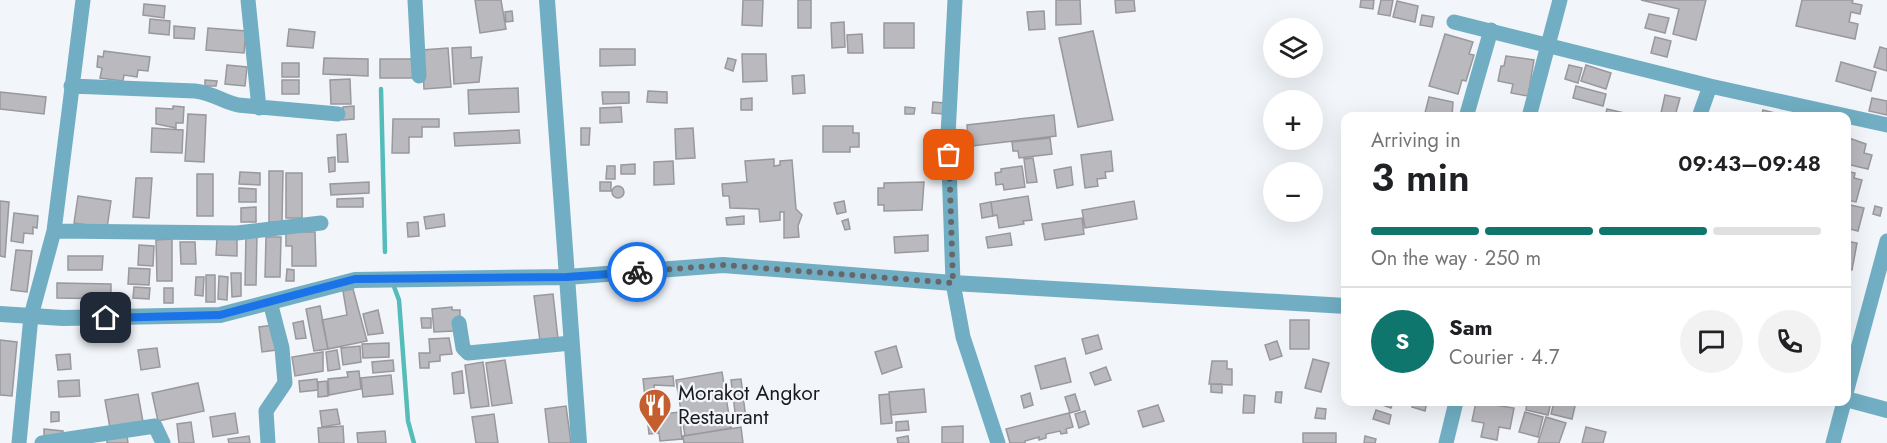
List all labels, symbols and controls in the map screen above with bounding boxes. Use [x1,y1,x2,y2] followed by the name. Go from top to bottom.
[1263,18,1323,222] map controls
[1263,18,1323,78] button: layers
[1263,90,1323,150] button: +
[1371,126,1461,155] text: Arriving in
[923,129,974,180] pin
[932,138,965,171] icon: bag
[1678,147,1821,179] text: 09:43–09:48
[1371,149,1470,206] text: 3 min
[1263,162,1323,222] button: −
[607,242,667,302] courier
[1371,244,1541,273] text: On the way · 250 m
[621,256,654,289] icon: bike
[80,292,131,343] pin
[89,301,122,334] icon: home
[1680,310,1743,373] button: chat
[1758,310,1821,373] button: phone
[1449,311,1493,343] text: Sam
[1396,325,1409,357] text: S
[1449,343,1560,372] text: Courier · 4.7
[678,378,821,432] place label: Morakot Angkor Restaurant
[637,387,673,434] restaurant icon: Morakot Angkor Restaurant

